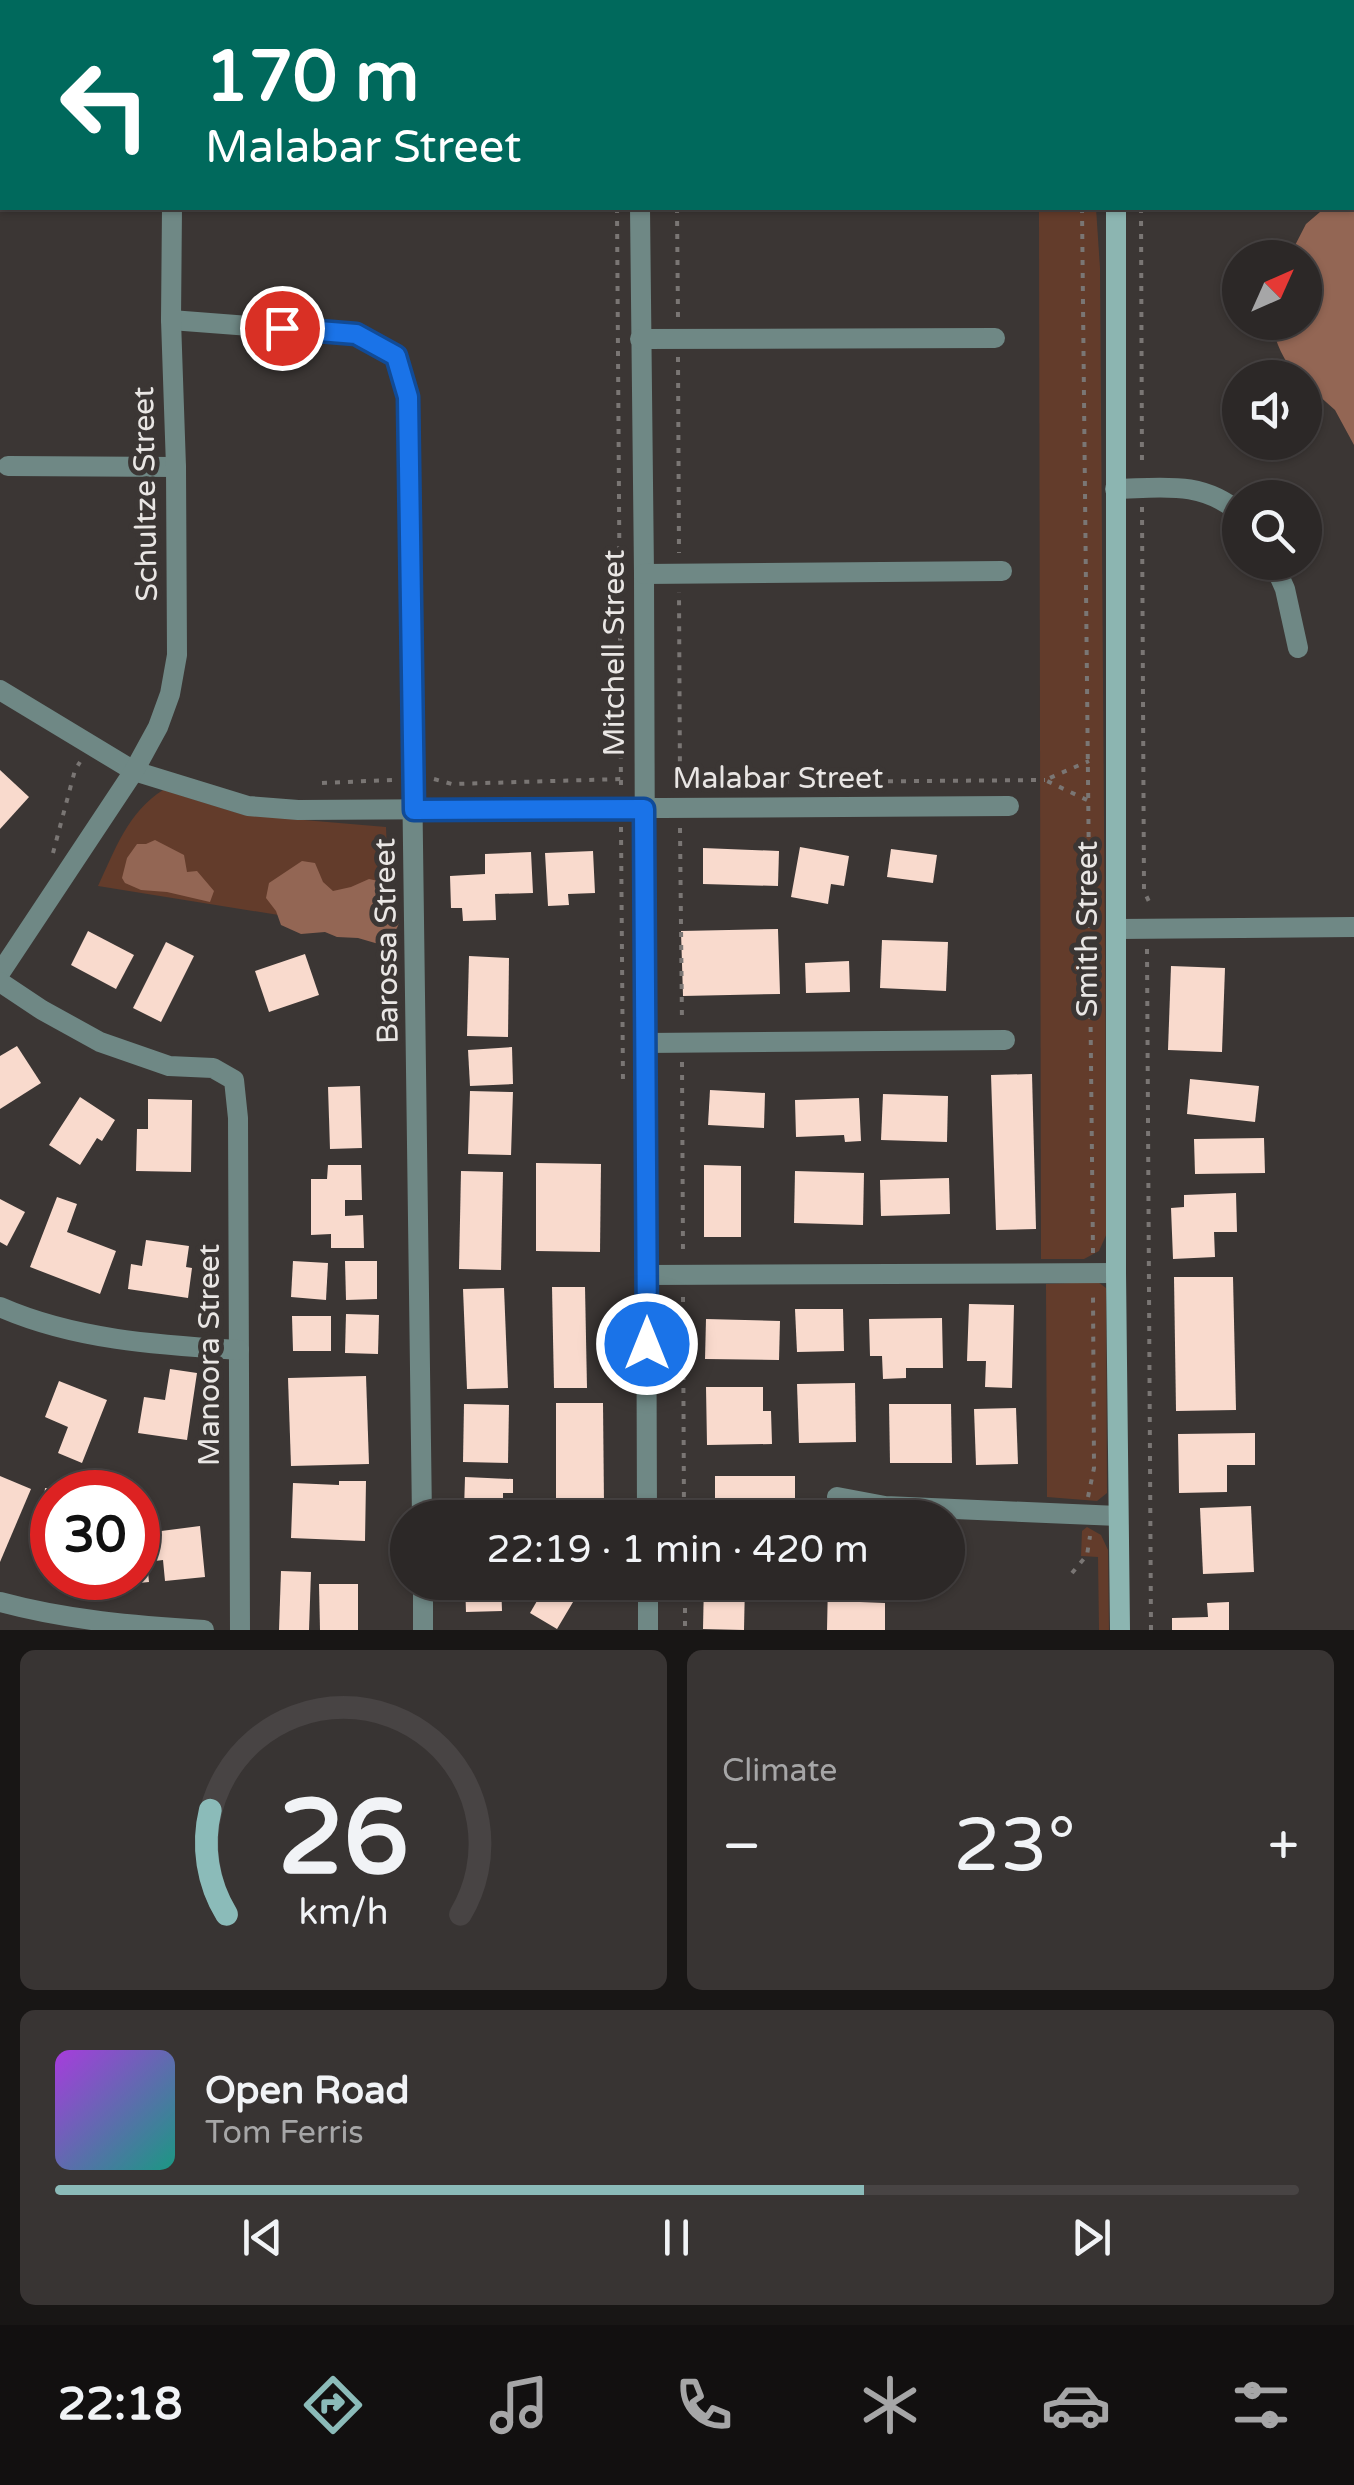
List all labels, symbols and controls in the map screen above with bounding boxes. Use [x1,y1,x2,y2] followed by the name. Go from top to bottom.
[205,36,419,120] text: 170 m
[40,40,170,170] icon: left
[205,121,522,175] text: Malabar Street
[1222,240,1322,340] north arrow
[1222,240,1322,580] map controls
[240,286,325,371] pin
[255,301,310,356] icon: arrive
[1222,360,1322,460] button: sound
[125,386,166,602] street label: Schultze Street
[1222,480,1322,580] button: search
[596,549,633,757] street label: Mitchell Street
[673,760,884,797] street label: Malabar Street
[366,838,407,1044] street label: Barossa Street
[1069,841,1106,1017] street label: Smith Street
[191,1244,228,1466] street label: Manoora Street
[595,1292,699,1396] position arrow
[30,1470,160,1600] speed limit sign: 30
[486,1527,869,1573] text: 22:19 · 1 min · 420 m
[722,1752,837,1790] text: Climate
[278,1777,409,1902] text: 26
[953,1801,1076,1891] text: 23°
[722,1814,761,1880] text: −
[1268,1814,1299,1880] text: +
[299,1891,388,1934] text: km/h
[205,2068,410,2114] text: Open Road
[205,2114,364,2152] text: Tom Ferris
[235,2210,290,2265] icon: previous
[649,2210,704,2265] icon: pause
[1064,2210,1119,2265] icon: next
[298,2370,368,2440] icon: directions
[484,2370,554,2440] icon: music
[669,2370,739,2440] icon: phone
[855,2370,925,2440] icon: climate
[1041,2370,1111,2440] icon: car
[1226,2370,1296,2440] icon: filters
[58,2378,183,2432] text: 22:18

